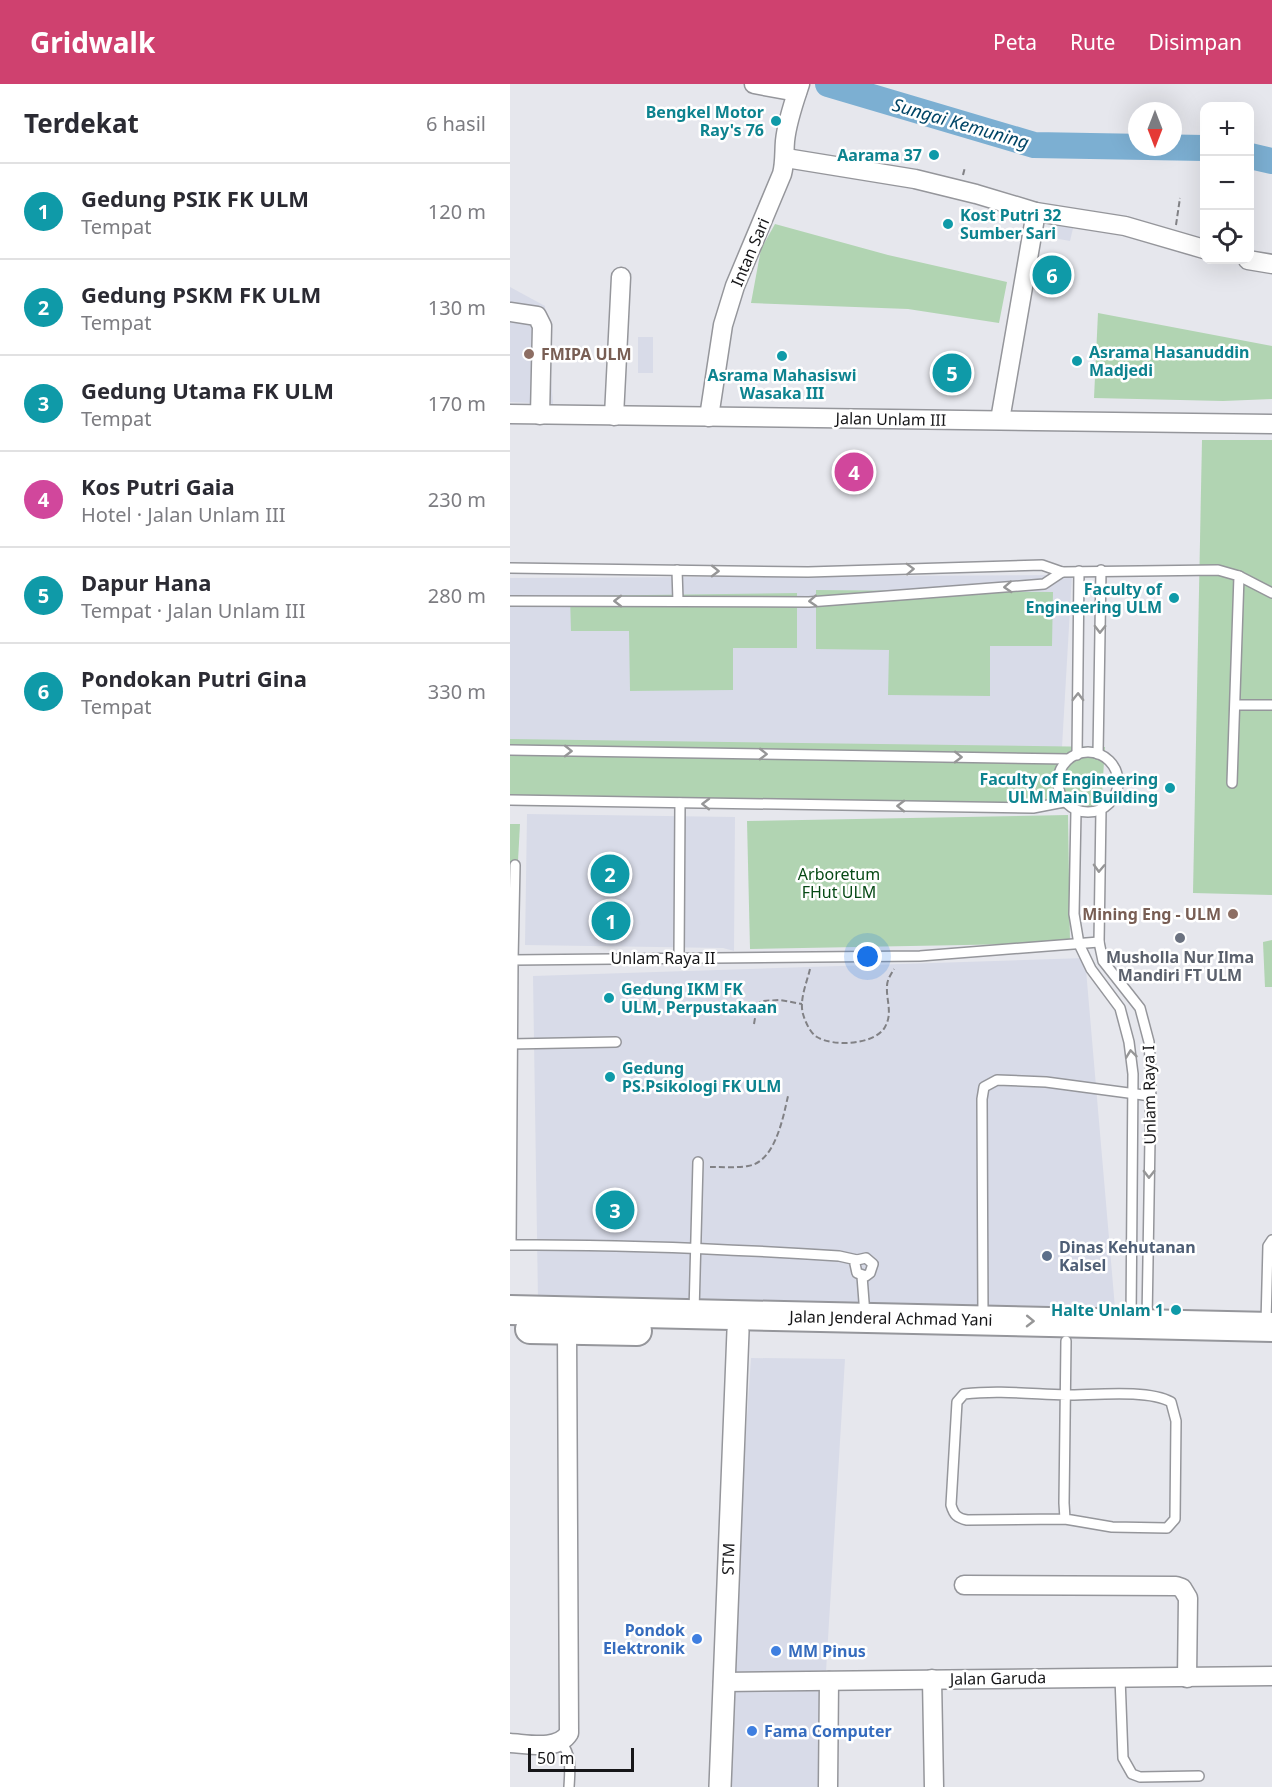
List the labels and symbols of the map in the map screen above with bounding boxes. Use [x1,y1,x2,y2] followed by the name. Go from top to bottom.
[890,92,1032,154] water label: Sungai Kemuning
[646,101,764,141] place label: Bengkel Motor Ray's 76
[1128,102,1182,156] north arrow
[769,114,783,128] marker: Bengkel Motor Ray's 76
[837,144,922,166] place label: Aarama 37
[927,148,941,162] marker: Aarama 37
[960,204,1061,244] place label: Kost Putri 32 Sumber Sari
[726,214,774,290] street label: Intan Sari
[941,217,955,231] marker: Kost Putri 32 Sumber Sari
[1032,252,1072,297] pin: 6
[1089,341,1250,381] place label: Asrama Hasanuddin Madjedi
[541,343,632,365] place label: FMIPA ULM
[522,347,536,361] marker: FMIPA ULM
[775,349,789,363] marker: Asrama Mahasiswi Wasaka III
[932,350,972,396] pin: 5
[1070,354,1084,368] marker: Asrama Hasanuddin Madjedi
[708,364,856,404] place label: Asrama Mahasiswi Wasaka III
[834,407,946,431] street label: Jalan Unlam III
[834,450,874,494] pin: 4
[906,562,915,575] one-way arrow
[711,565,720,577] one-way arrow
[1026,578,1163,618] place label: Faculty of Engineering ULM
[1003,581,1012,594] one-way arrow
[1167,591,1181,605] marker: Faculty of Engineering ULM
[614,595,623,607] one-way arrow
[809,595,818,608] one-way arrow
[1094,624,1106,633] one-way arrow
[1071,692,1084,701] one-way arrow
[564,745,573,757] one-way arrow
[759,748,768,760] one-way arrow
[954,751,963,763] one-way arrow
[979,768,1158,808] place label: Faculty of Engineering ULM Main Building
[1163,781,1177,795] marker: Faculty of Engineering ULM Main Building
[701,797,710,810] one-way arrow
[896,800,905,812] one-way arrow
[590,852,630,896] pin: 2
[798,863,880,903] park label: Arboretum FHut ULM
[1093,863,1106,872] one-way arrow
[592,898,630,944] pin: 1
[1082,903,1221,925] place label: Mining Eng - ULM
[1226,907,1240,921] marker: Mining Eng - ULM
[1173,931,1187,945] marker: Musholla Nur Ilma Mandiri FT ULM
[853,942,882,971] your location
[1106,946,1254,986] place label: Musholla Nur Ilma Mandiri FT ULM
[611,947,715,969] street label: Unlam Raya II
[621,978,777,1018] place label: Gedung IKM FK ULM, Perpustakaan
[602,991,616,1005] marker: Gedung IKM FK ULM, Perpustakaan
[1137,1045,1161,1145] street label: Unlam Raya I
[1125,1050,1137,1059] one-way arrow
[622,1057,781,1097] place label: Gedung PS.Psikologi FK ULM
[603,1070,617,1084] marker: Gedung PS.Psikologi FK ULM
[1143,1170,1156,1179] one-way arrow
[596,1188,634,1232] pin: 3
[1059,1236,1196,1276] place label: Dinas Kehutanan Kalsel
[1040,1249,1054,1263] marker: Dinas Kehutanan Kalsel
[1051,1299,1164,1321] place label: Halte Unlam 1
[1169,1303,1183,1317] marker: Halte Unlam 1
[787,1305,993,1331] street label: Jalan Jenderal Achmad Yani
[1026,1314,1035,1327] one-way arrow
[716,1543,740,1575] street label: STM
[603,1619,685,1659] place label: Pondok Elektronik
[690,1632,704,1646] marker: Pondok Elektronik
[788,1640,866,1662] place label: MM Pinus
[769,1644,783,1658] marker: MM Pinus
[948,1666,1046,1690] street label: Jalan Garuda
[764,1720,892,1742] place label: Fama Computer
[745,1724,759,1738] marker: Fama Computer
[528,1745,634,1772] scale bar

